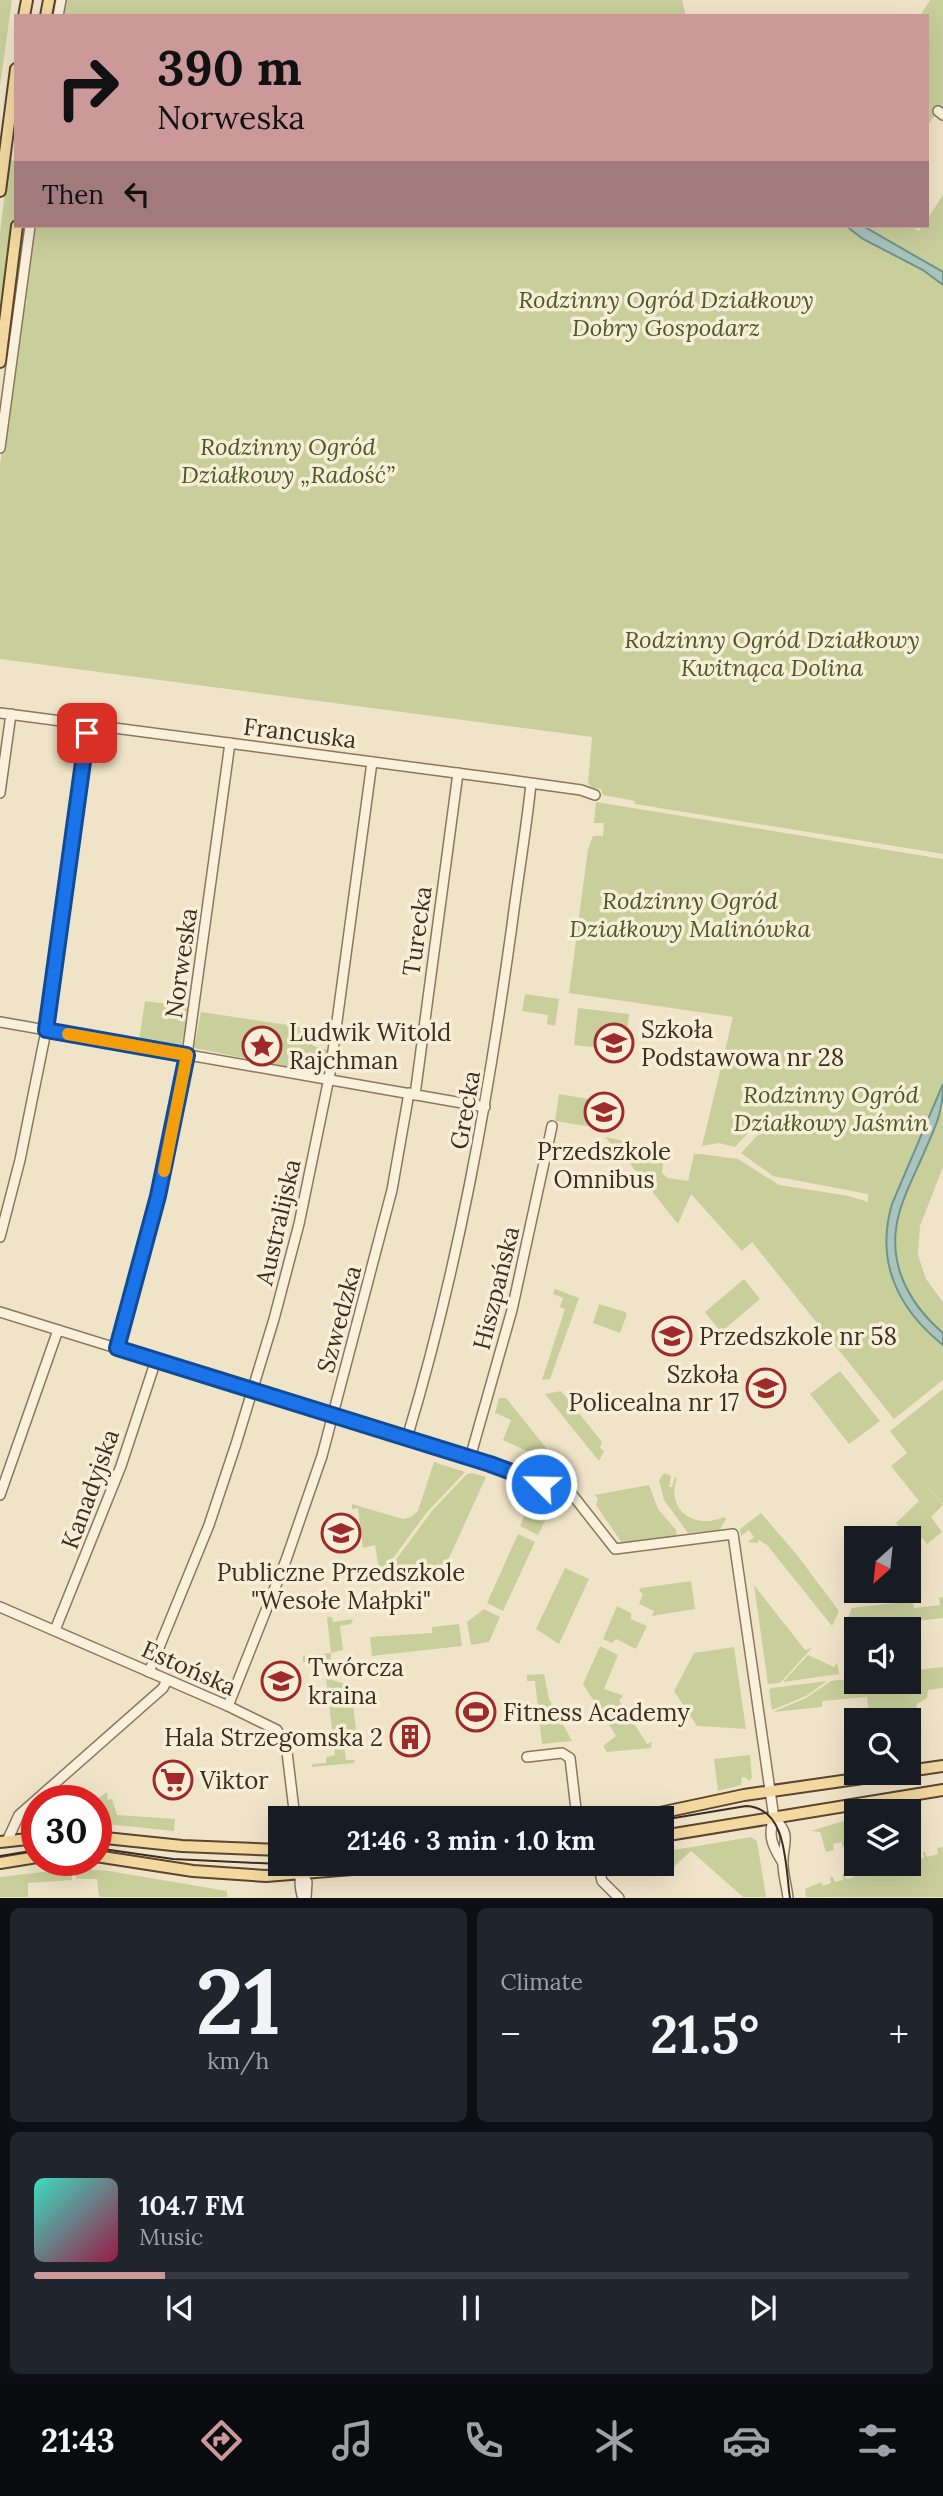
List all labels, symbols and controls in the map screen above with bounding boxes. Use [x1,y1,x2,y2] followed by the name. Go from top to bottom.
[157,36,302,98] text: 390 m
[42,42,133,133] icon: right
[157,97,305,138] text: Norweska
[118,175,156,213] icon: left
[42,178,104,211] text: Then
[518,284,814,343] park label: Rodzinny Ogród Działkowy Dobry Gospodarz
[181,431,395,490] park label: Rodzinny Ogród Działkowy „Radość”
[624,624,920,683] park label: Rodzinny Ogród Działkowy Kwitnąca Dolina
[57,703,117,763] pin
[242,711,358,755] street label: Francuska
[68,714,106,752] icon: arrive
[395,884,439,978] street label: Turecka
[569,885,812,944] park label: Rodzinny Ogród Działkowy Malinówka
[158,906,204,1020] street label: Norweska
[641,1014,844,1073] place label: Szkoła Podstawowa nr 28
[289,1017,451,1076] place label: Ludwik Witold Rajchman
[593,1022,635,1064] school or university icon: Szkoła Podstawowa nr 28
[241,1025,283,1067] place icon: Ludwik Witold Rajchman
[443,1068,487,1152] street label: Grecka
[733,1079,929,1138] park label: Rodzinny Ogród Działkowy Jaśmin
[583,1091,625,1133] school or university icon: Przedszkole Omnibus
[537,1136,671,1195] place label: Przedszkole Omnibus
[248,1156,308,1289] street label: Australijska
[466,1223,526,1353] street label: Hiszpańska
[310,1262,368,1376] street label: Szwedzka
[651,1315,693,1357] school or university icon: Przedszkole nr 58
[699,1321,897,1352] place label: Przedszkole nr 58
[569,1359,739,1418] place label: Szkoła Policealna nr 17
[745,1367,787,1409] school or university icon: Szkoła Policealna nr 17
[54,1425,126,1553] street label: Kanadyjska
[504,1447,578,1521] position arrow
[320,1512,362,1554] school or university icon: Publiczne Przedszkole "Wesołe Małpki"
[844,1526,920,1603] north arrow
[844,1526,921,1876] map controls
[217,1557,465,1616] place label: Publiczne Przedszkole "Wesołe Małpki"
[844,1617,921,1694] button: sound
[137,1633,241,1703] street label: Estońska
[308,1652,404,1711] place label: Twórcza kraina
[260,1660,302,1702] school or university icon: Twórcza kraina
[455,1691,497,1733] sports icon: Fitness Academy
[503,1697,690,1728] place label: Fitness Academy
[844,1708,921,1785] button: search
[389,1716,431,1758] building icon: Hala Strzegomska 2
[164,1722,383,1753] place label: Hala Strzegomska 2
[152,1759,194,1801] supermarket icon: Viktor
[199,1765,269,1796] place label: Viktor
[21,1785,112,1876] speed limit sign: 30
[844,1799,921,1876] button: layers
[347,1824,595,1857] text: 21:46 · 3 min · 1.0 km
[196,1942,281,2059] text: 21
[501,1967,583,1996] text: Climate
[650,2001,759,2067] text: 21.5°
[501,2010,521,2058] text: −
[889,2010,909,2058] text: +
[207,2046,269,2075] text: km/h
[139,2189,245,2222] text: 104.7 FM
[139,2222,203,2251] text: Music
[161,2289,199,2327] icon: previous
[452,2289,490,2327] icon: pause
[744,2289,782,2327] icon: next
[197,2416,246,2465] icon: directions
[328,2416,377,2465] icon: music
[459,2416,508,2465] icon: phone
[590,2416,639,2465] icon: climate
[722,2416,771,2465] icon: car
[853,2416,902,2465] icon: filters
[41,2420,115,2461] text: 21:43

